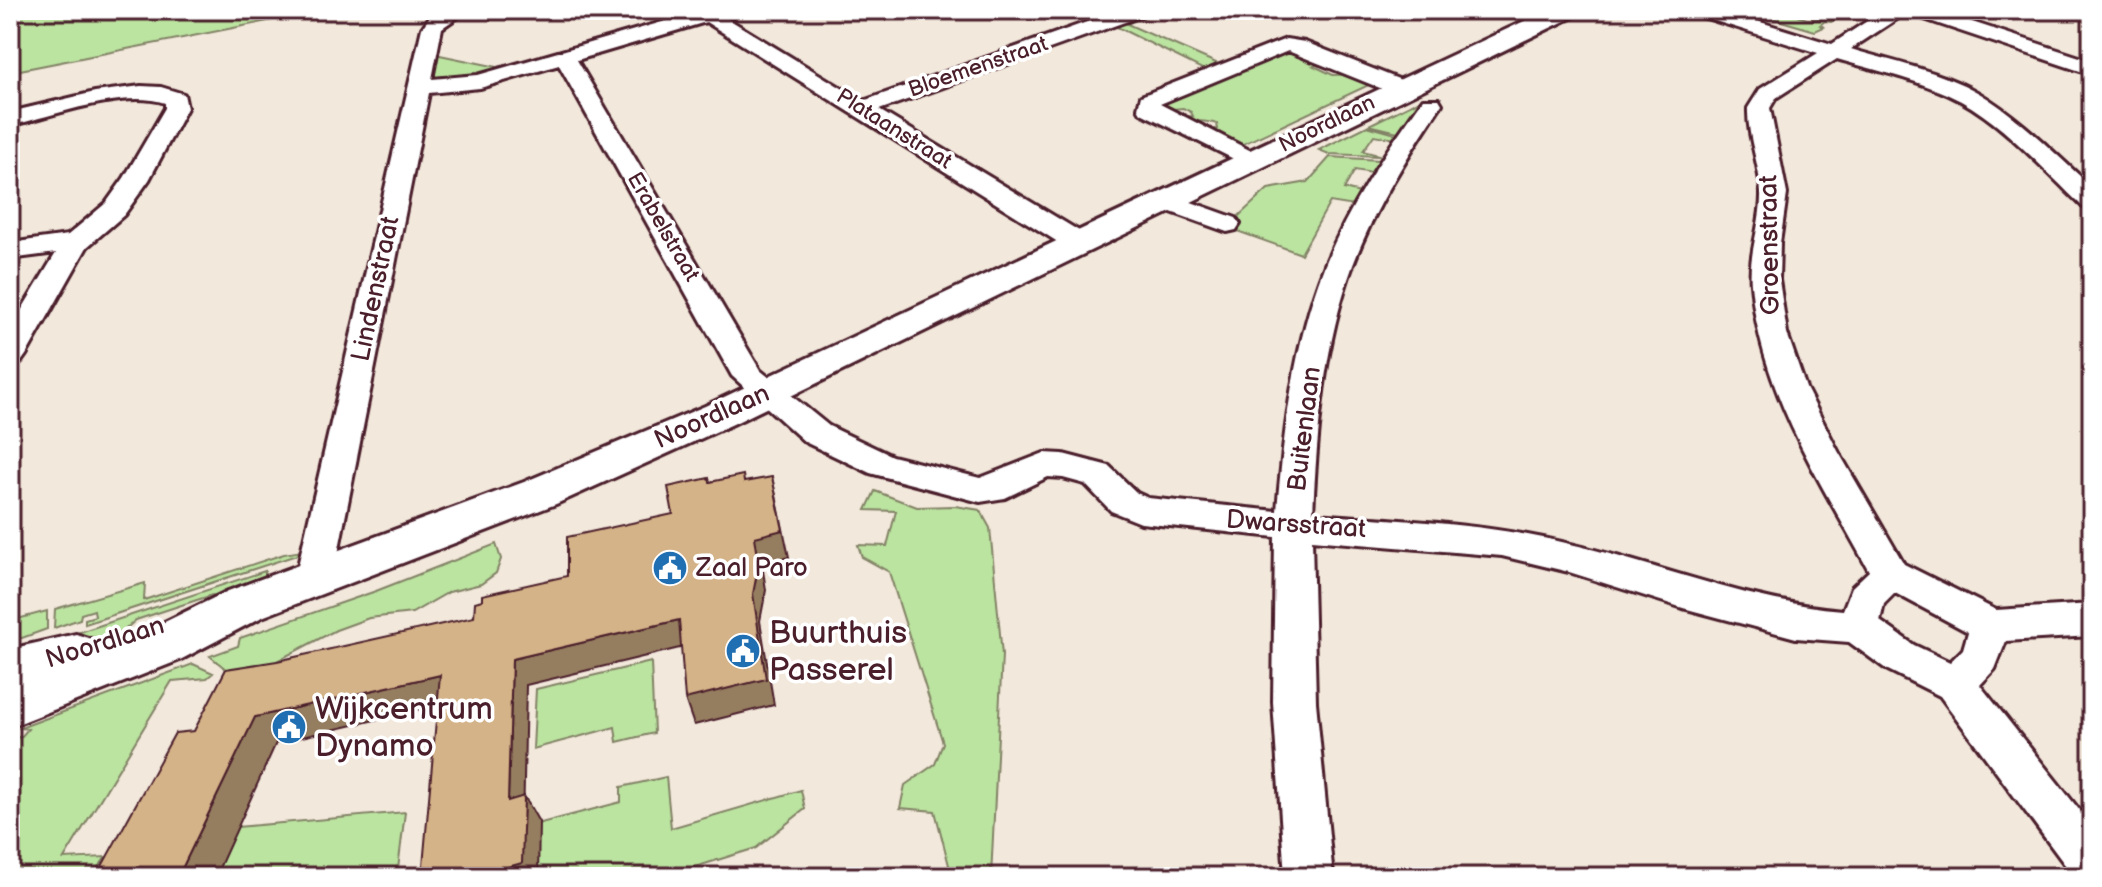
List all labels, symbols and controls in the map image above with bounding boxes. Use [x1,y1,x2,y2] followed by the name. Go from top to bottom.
[905,30,1052,104] street label: Bloemenstraat
[831,83,957,175] street label: Plataanstraat
[1274,89,1380,159] street label: Noordlaan
[621,168,705,287] street label: Erabelstraat
[1753,175,1787,315] street label: Groenstraat
[345,213,407,365] street label: Lindenstraat
[1282,365,1328,493] street label: Buitenlaan
[650,378,774,456] street label: Noordlaan
[1225,505,1367,545] street label: Dwarsstraat
[651,549,689,587] public building icon: Zaal Paro
[695,553,808,584] place label: Zaal Paro
[42,610,168,676] street label: Noordlaan
[769,614,907,690] place label: Buurthuis Passerel
[724,632,762,670] public building icon: Buurthuis Passerel
[315,690,493,766] place label: Wijkcentrum Dynamo
[270,708,308,746] public building icon: Wijkcentrum Dynamo

